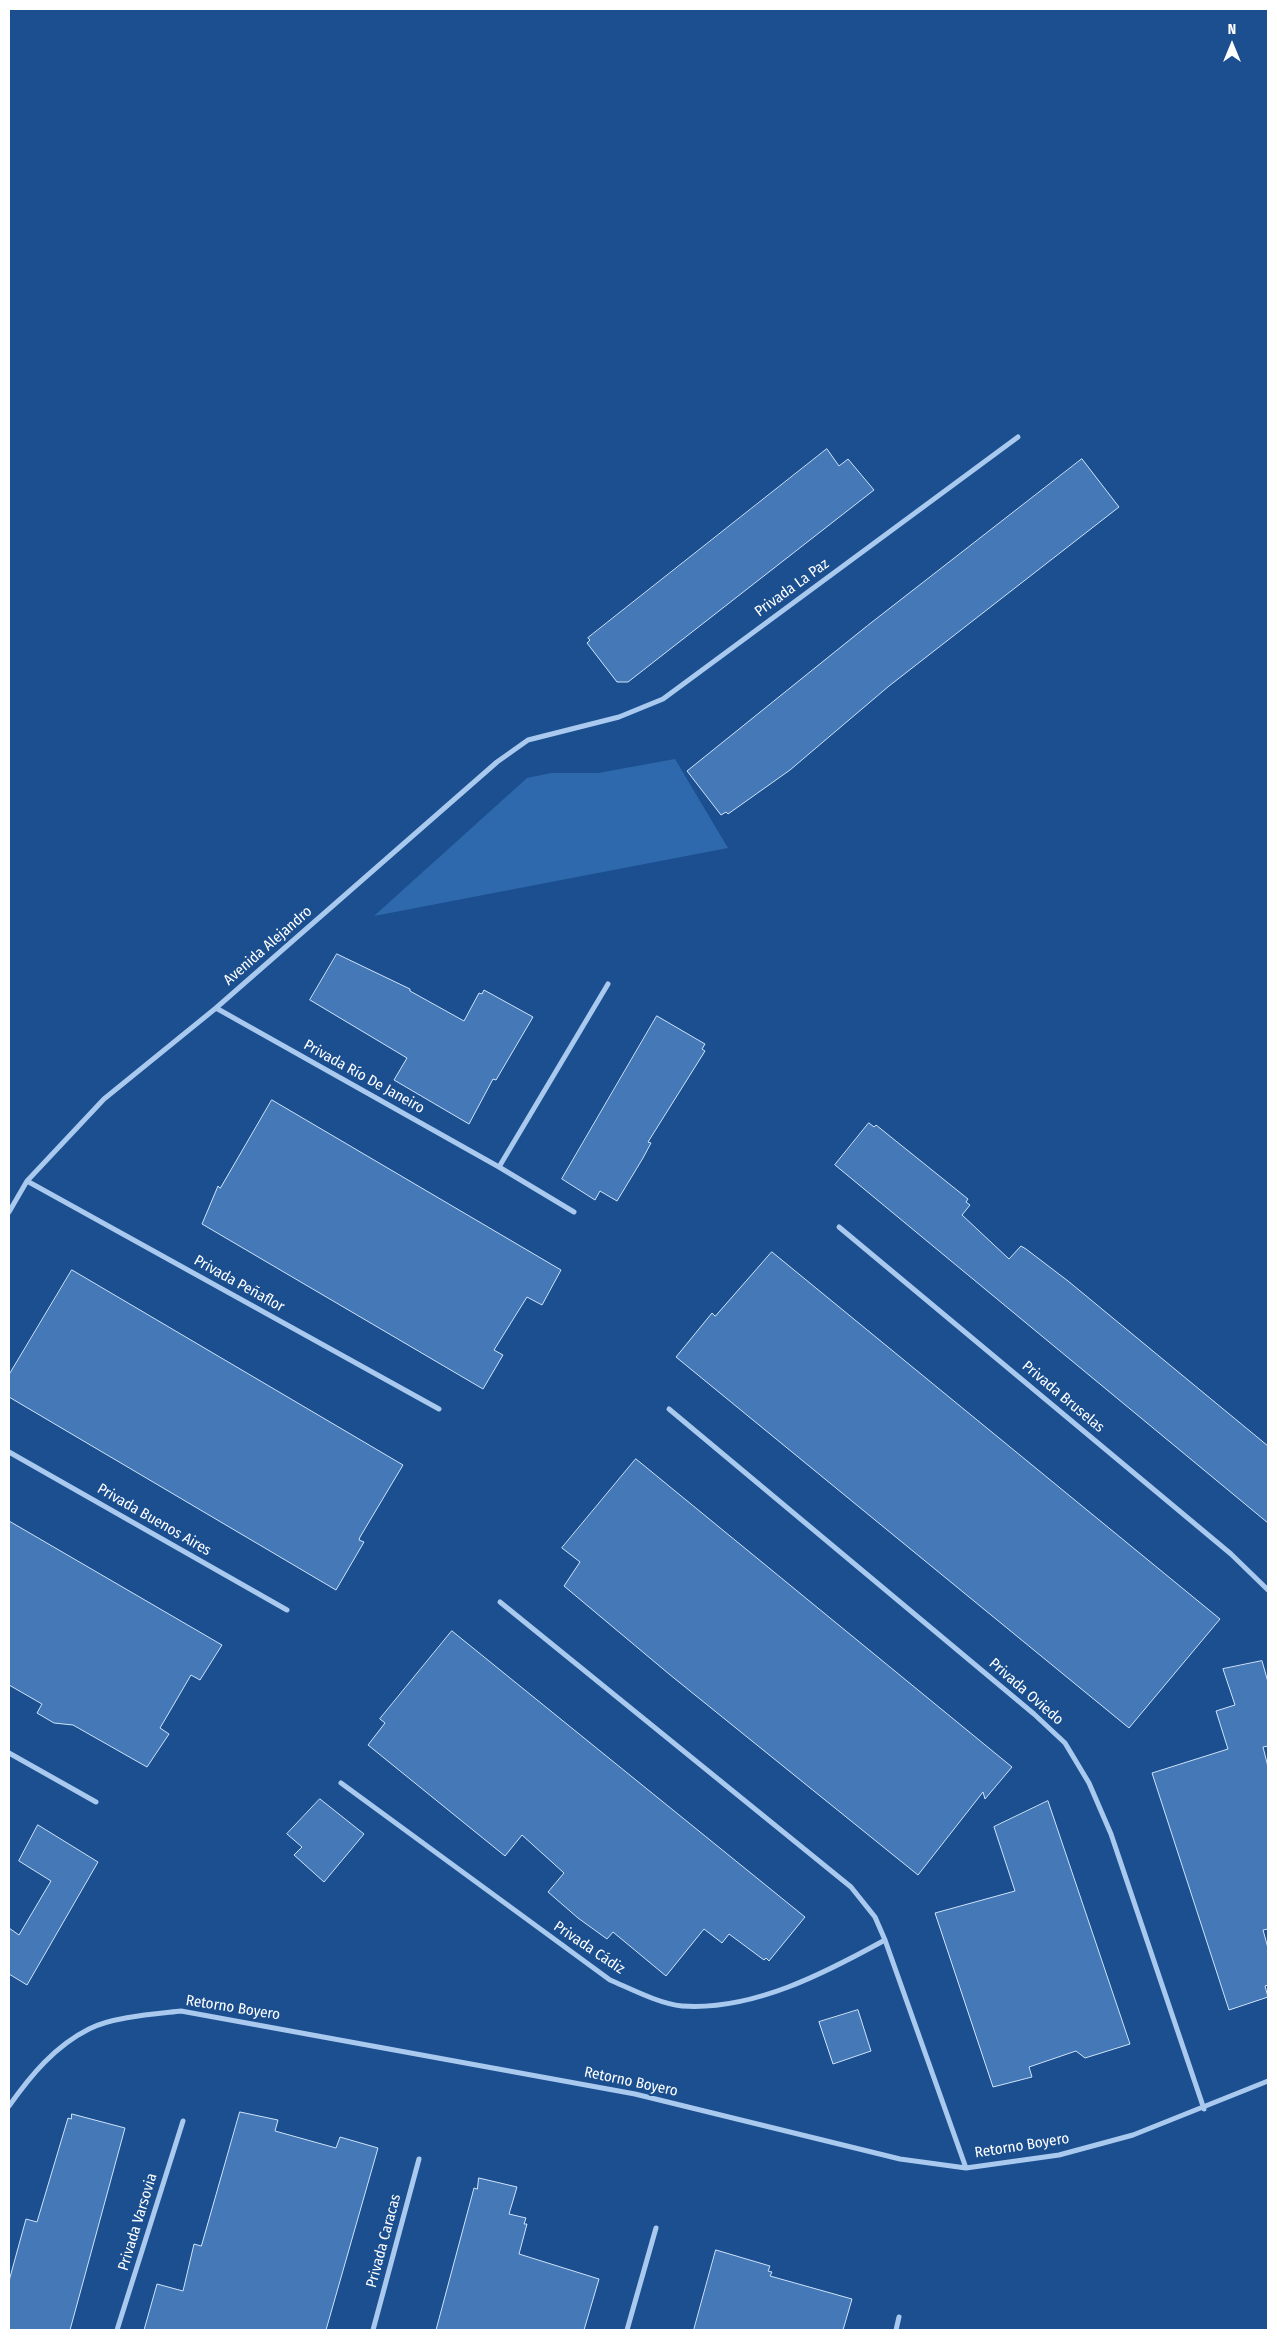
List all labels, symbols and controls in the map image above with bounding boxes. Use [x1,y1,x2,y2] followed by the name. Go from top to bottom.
[1207,20,1257,70] north arrow
[1228,21,1236,38] text: N
[751,555,833,621] street label: Privada La Paz
[220,903,316,989] street label: Avenida Alejandro
[300,1036,428,1118] street label: Privada Río De Janeiro
[191,1252,287,1316] street label: Privada Peñaflor
[1018,1357,1108,1437] street label: Privada Bruselas
[94,1480,214,1560] street label: Privada Buenos Aires
[985,1655,1067,1729] street label: Privada Oviedo
[550,1918,628,1978] street label: Privada Cádiz
[185,1992,281,2024] street label: Retorno Boyero
[583,2063,679,2101] street label: Retorno Boyero
[974,2130,1070,2162] street label: Retorno Boyero
[115,2171,161,2273] street label: Privada Varsovia
[363,2192,405,2290] street label: Privada Caracas

